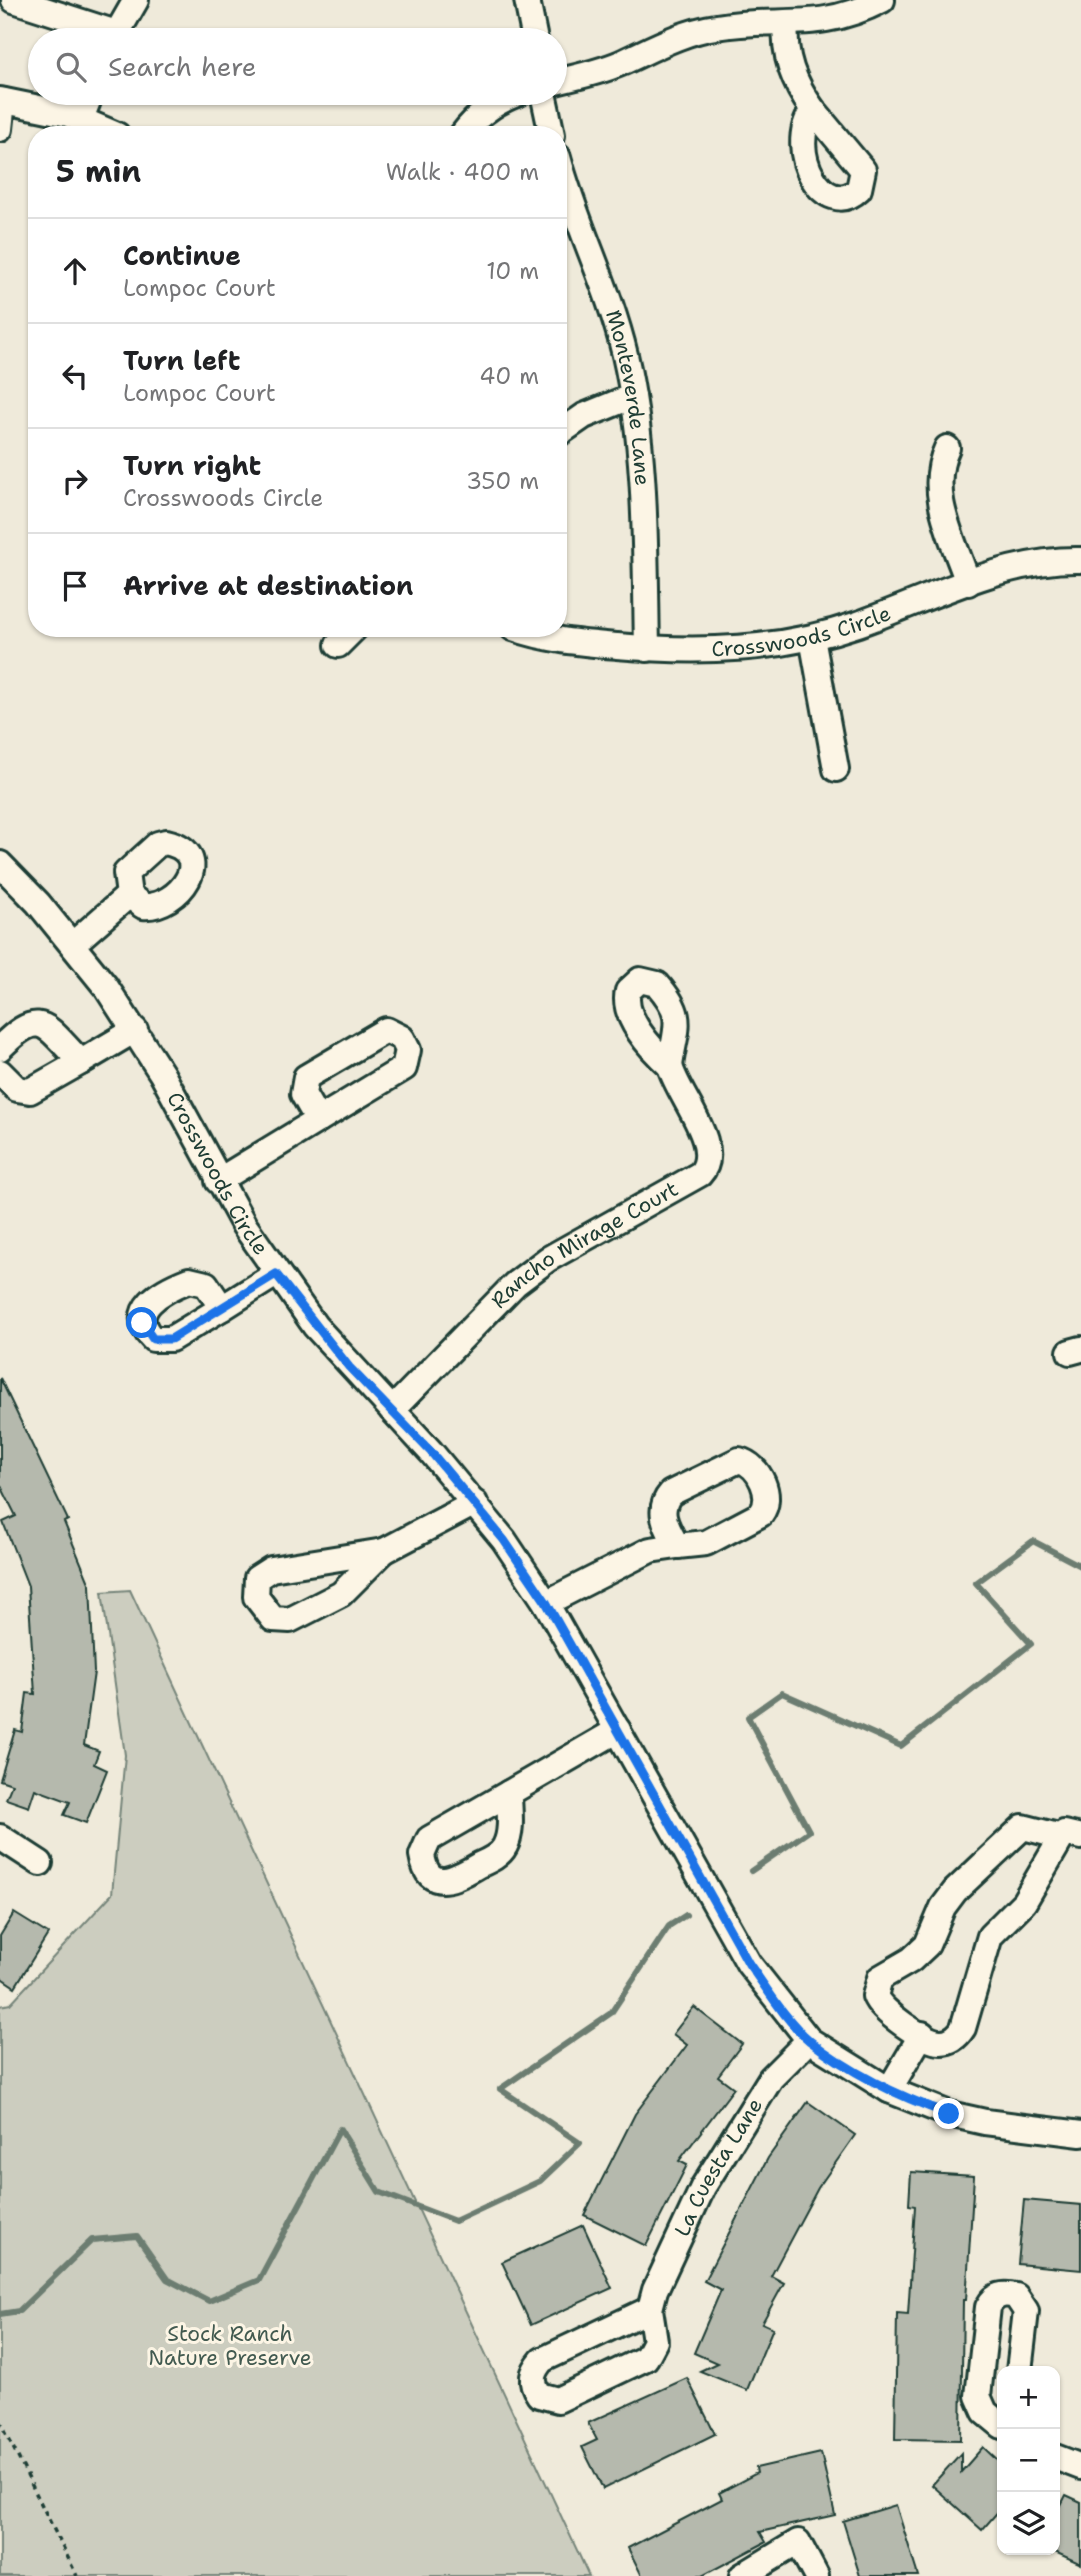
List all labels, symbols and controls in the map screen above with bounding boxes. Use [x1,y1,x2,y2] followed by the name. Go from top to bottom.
[28,28,567,105] search box
[52,48,90,86] icon: search
[108,49,257,84] text: Search here
[56,151,141,192] text: 5 min
[386,157,539,187] text: Walk · 400 m
[123,238,241,273] text: Continue
[56,252,94,290] icon: ahead
[486,256,539,286] text: 10 m
[123,273,276,303] text: Lompoc Court
[599,306,657,487] street label: Monteverde Lane
[123,343,240,378] text: Turn left
[56,357,94,395] icon: left
[479,361,539,391] text: 40 m
[123,378,276,408] text: Lompoc Court
[123,448,261,483] text: Turn right
[56,462,94,500] icon: right
[466,466,539,496] text: 350 m
[123,483,323,513] text: Crosswoods Circle
[56,567,94,605] icon: arrive
[123,568,413,603] text: Arrive at destination
[711,599,895,663] street label: Crosswoods Circle
[160,1087,275,1261] street label: Crosswoods Circle
[485,1175,683,1314] street label: Rancho Mirage Court
[126,1307,157,1338] route start
[668,2093,769,2241] street label: La Cuesta Lane
[933,2098,964,2129] route end
[148,2320,312,2372] park label: Stock Ranch Nature Preserve
[997,2366,1060,2555] map controls
[997,2366,1060,2429] button: +
[997,2429,1060,2492] button: −
[997,2492,1060,2555] button: layers

